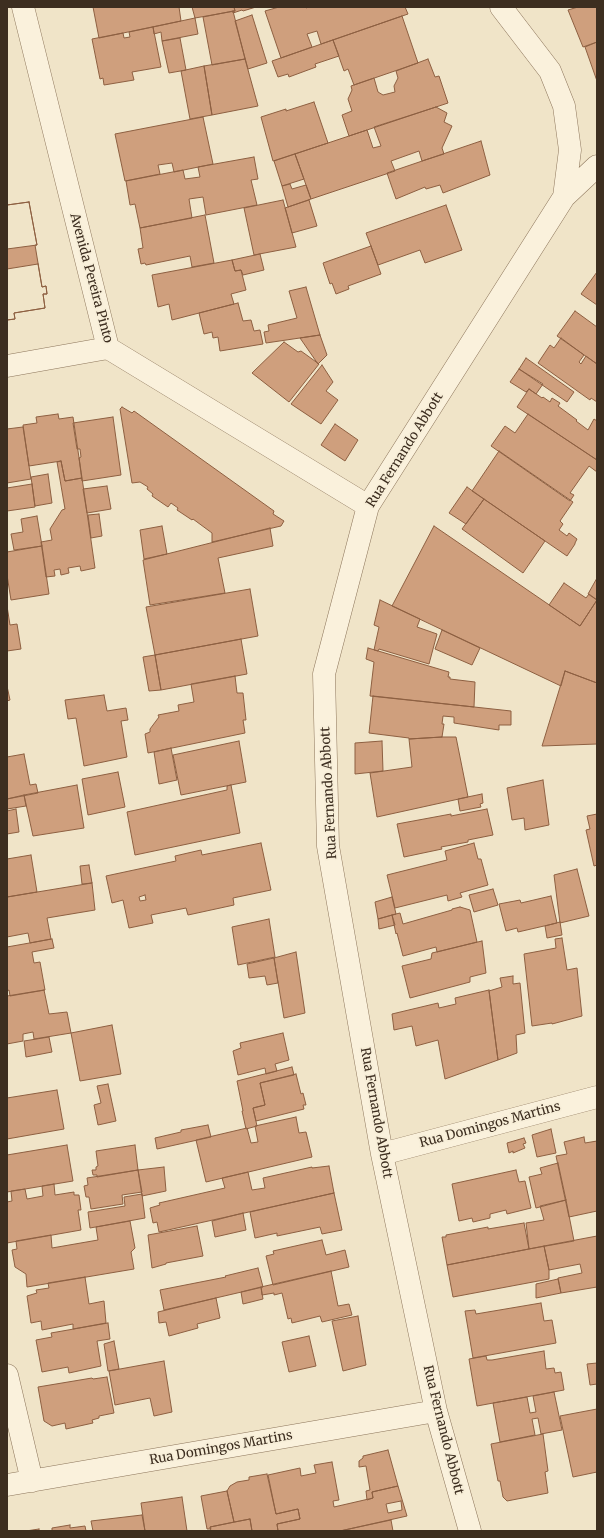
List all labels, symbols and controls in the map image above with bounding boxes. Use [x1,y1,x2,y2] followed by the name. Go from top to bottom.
[66,211,116,345] street label: Avenida Pereira Pinto
[363,390,447,510] street label: Rua Fernando Abbott
[318,726,340,860] street label: Rua Fernando Abbott
[357,1046,395,1180] street label: Rua Fernando Abbott
[418,1099,562,1151] street label: Rua Domingos Martins
[419,1364,467,1496] street label: Rua Fernando Abbott
[148,1428,294,1468] street label: Rua Domingos Martins

